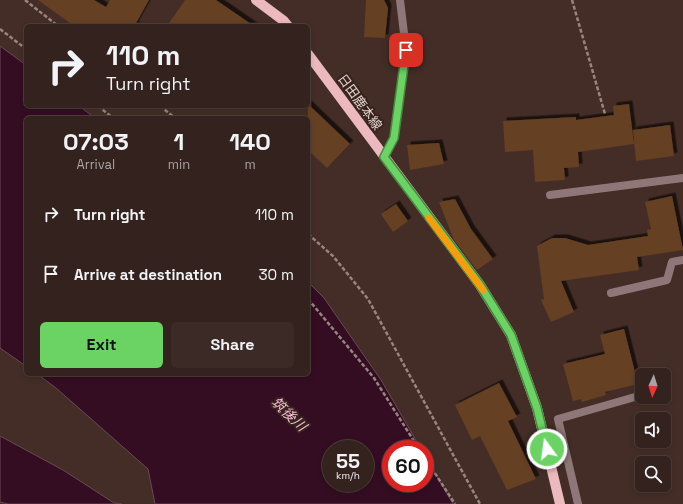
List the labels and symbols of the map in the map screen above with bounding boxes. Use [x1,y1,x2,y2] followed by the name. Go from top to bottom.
[389,33,423,67] pin
[334,71,386,133] street label: 日田鹿本線
[635,368,671,404] north arrow
[268,393,312,436] water label: 筑後川
[526,428,568,470] position arrow
[382,440,434,492] speed limit sign: 60

